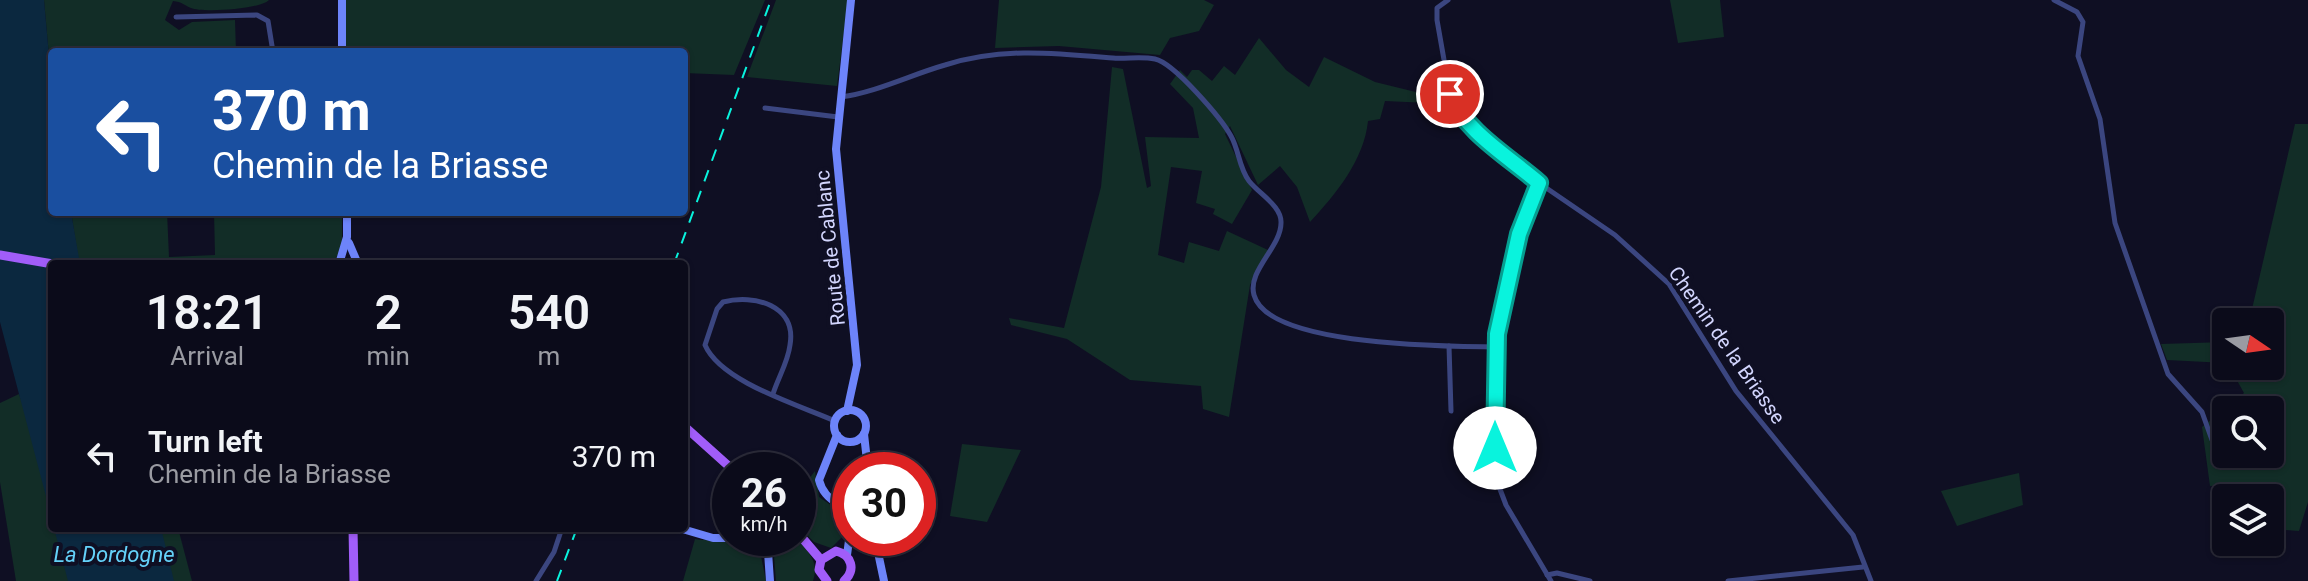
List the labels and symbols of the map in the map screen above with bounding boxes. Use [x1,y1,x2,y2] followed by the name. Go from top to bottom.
[1416,60,1484,128] pin
[810,169,850,327] street label: Route de Cablanc
[1664,262,1790,428] street label: Chemin de la Briasse
[2212,308,2284,380] north arrow
[1453,406,1537,490] position arrow
[832,452,936,556] speed limit sign: 30
[54,542,175,567] water label: La Dordogne

